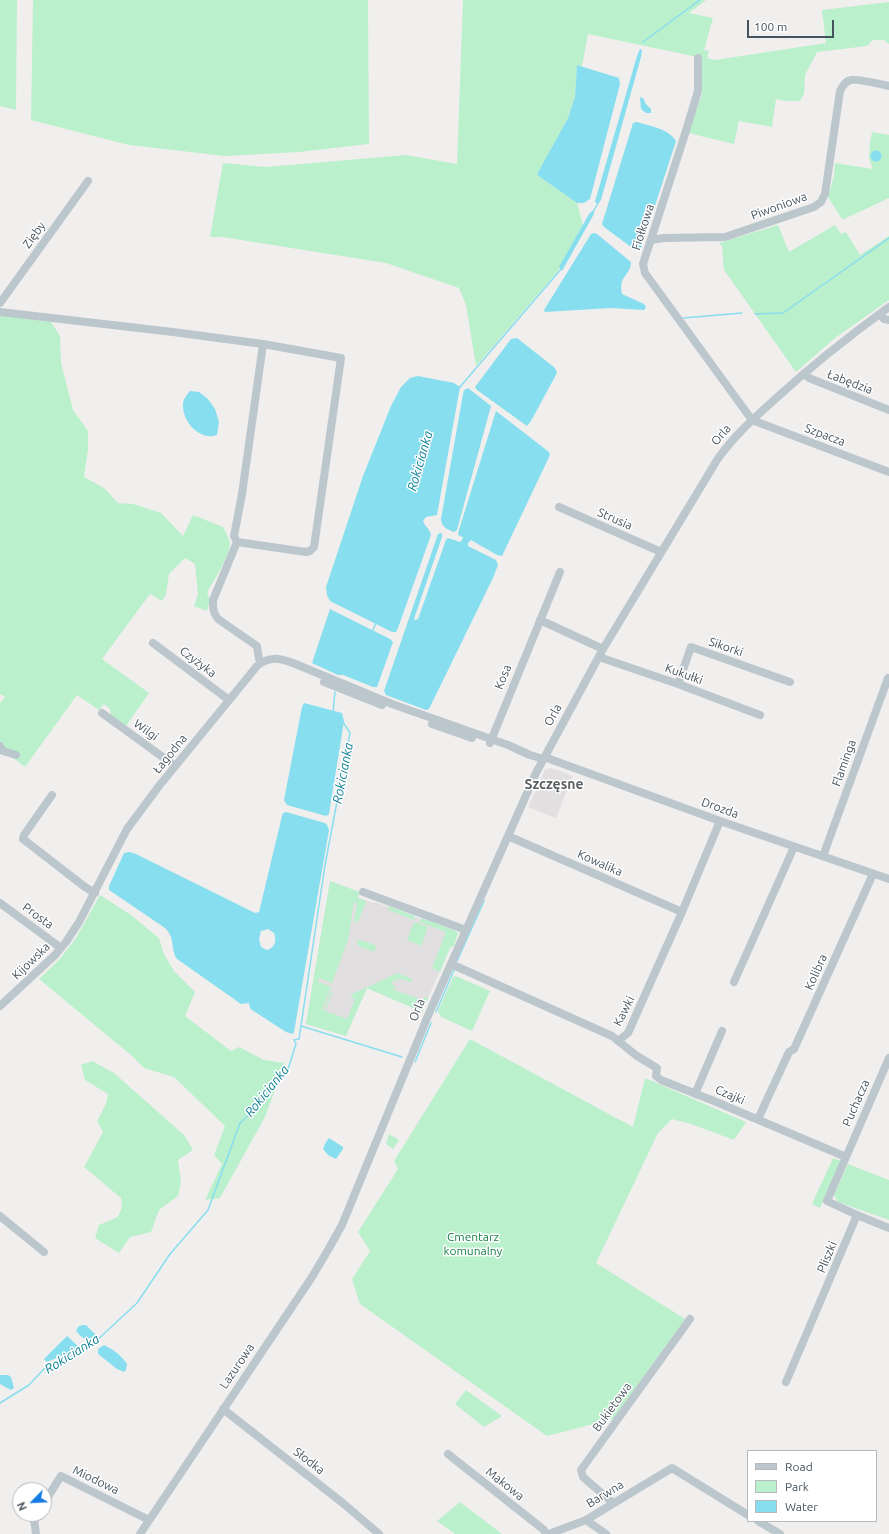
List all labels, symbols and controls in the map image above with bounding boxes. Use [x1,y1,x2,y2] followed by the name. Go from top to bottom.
[749,12,836,38] scale bar
[754,20,787,33] text: 100 m
[749,189,809,223] street label: Piwoniowa
[629,202,657,252] street label: Fiołkowa
[20,219,48,251] street label: Zięby
[825,367,875,397] street label: Łabędzia
[803,421,847,449] street label: Szpacza
[708,422,734,448] street label: Orla
[404,429,436,493] water label: Rokicianka
[595,505,635,533] street label: Strusia
[707,634,745,660] street label: Sikorki
[177,644,219,680] street label: Czyżyka
[663,661,705,687] street label: Kukułki
[492,662,514,692] street label: Kosa
[541,701,565,729] street label: Orla
[131,716,161,744] street label: Wilgi
[150,731,190,777] street label: Łagodna
[829,738,859,788] street label: Flaminga
[329,741,357,805] water label: Rokicianka
[524,776,584,792] district label: Szczęsne
[699,795,741,821] street label: Drozda
[575,847,625,879] street label: Kowalika
[20,900,56,932] street label: Prosta
[9,939,53,983] street label: Kijowska
[802,952,830,992] street label: Kolibra
[610,994,638,1028] street label: Kawki
[406,997,428,1023] street label: Orla
[242,1062,292,1120] water label: Rokicianka
[839,1077,873,1129] street label: Puchacza
[713,1082,747,1108] street label: Czajki
[444,1230,502,1258] park label: Cmentarz komunalny
[814,1239,840,1275] street label: Pliszki
[42,1331,102,1377] water label: Rokicianka
[217,1341,257,1391] street label: Lazurowa
[589,1380,635,1434] street label: Bukietowa
[290,1444,328,1478] street label: Słodka
[747,1450,877,1522] legend
[785,1460,813,1473] text: Road
[70,1463,122,1497] street label: Miodowa
[483,1465,527,1503] street label: Makowa
[584,1477,626,1511] street label: Barwna
[785,1480,809,1493] text: Park
[12,1482,52,1522] north arrow
[15,1500,29,1513] text: N
[785,1500,818,1513] text: Water

